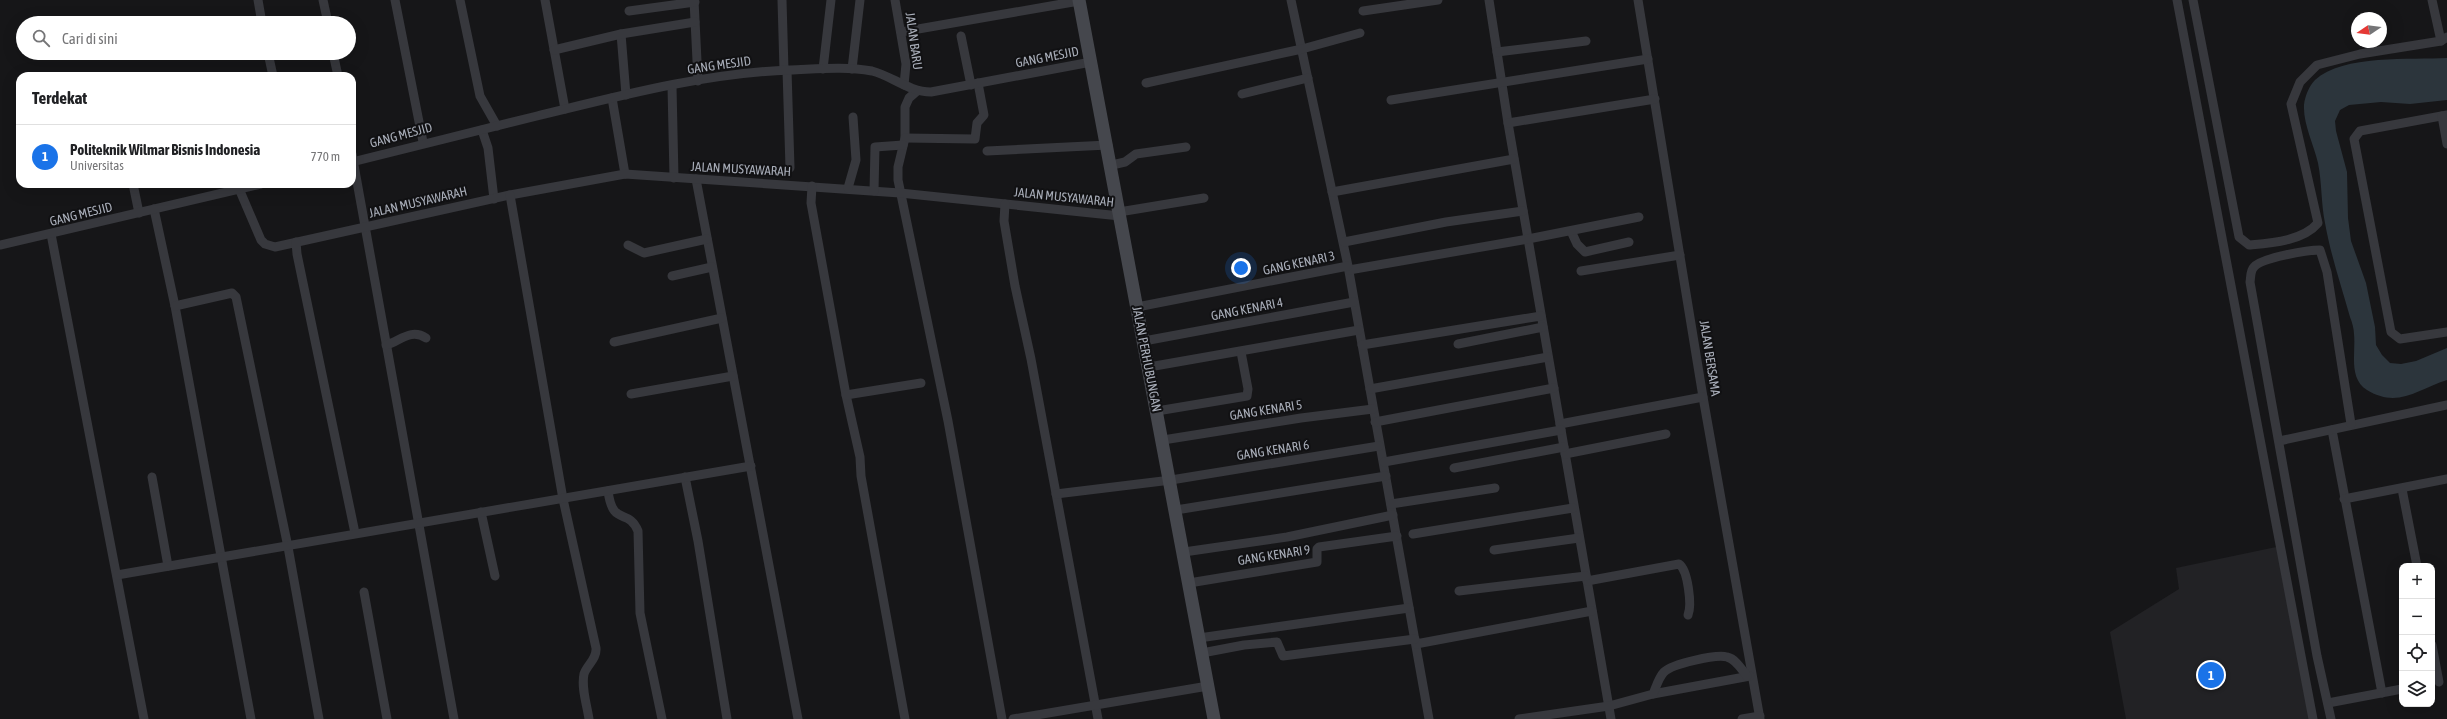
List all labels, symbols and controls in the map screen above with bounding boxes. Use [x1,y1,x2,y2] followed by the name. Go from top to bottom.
[903,11,925,71] street label: JALAN BARU
[2351,12,2387,48] north arrow
[16,16,356,60] search box
[30,27,52,49] icon: search
[62,30,118,47] text: Cari di sini
[1014,44,1080,70] street label: GANG MESJID
[686,53,752,77] street label: GANG MESJID
[32,88,87,108] text: Terdekat
[368,119,434,151] street label: GANG MESJID
[70,141,260,158] text: Politeknik Wilmar Bisnis Indonesia
[42,149,48,164] text: 1
[311,149,340,164] text: 770 m
[70,158,124,173] text: Universitas
[690,159,792,179] street label: JALAN MUSYAWARAH
[367,183,469,221] street label: JALAN MUSYAWARAH
[1013,184,1115,210] street label: JALAN MUSYAWARAH
[48,199,114,229] street label: GANG MESJID
[1262,248,1336,278] street label: GANG KENARI 3
[1231,258,1251,278] your location
[1210,295,1284,323] street label: GANG KENARI 4
[1129,305,1165,413] street label: JALAN PERHUBUNGAN
[1697,319,1723,398] street label: JALAN BERSAMA
[1229,397,1303,423] street label: GANG KENARI 5
[1236,437,1310,463] street label: GANG KENARI 6
[1237,542,1311,568] street label: GANG KENARI 9
[2399,563,2435,707] map controls
[2399,563,2435,599] button: +
[2399,599,2435,635] button: −
[2399,635,2435,671] button: locate
[2198,660,2224,690] pin: 1
[2399,671,2435,707] button: layers

